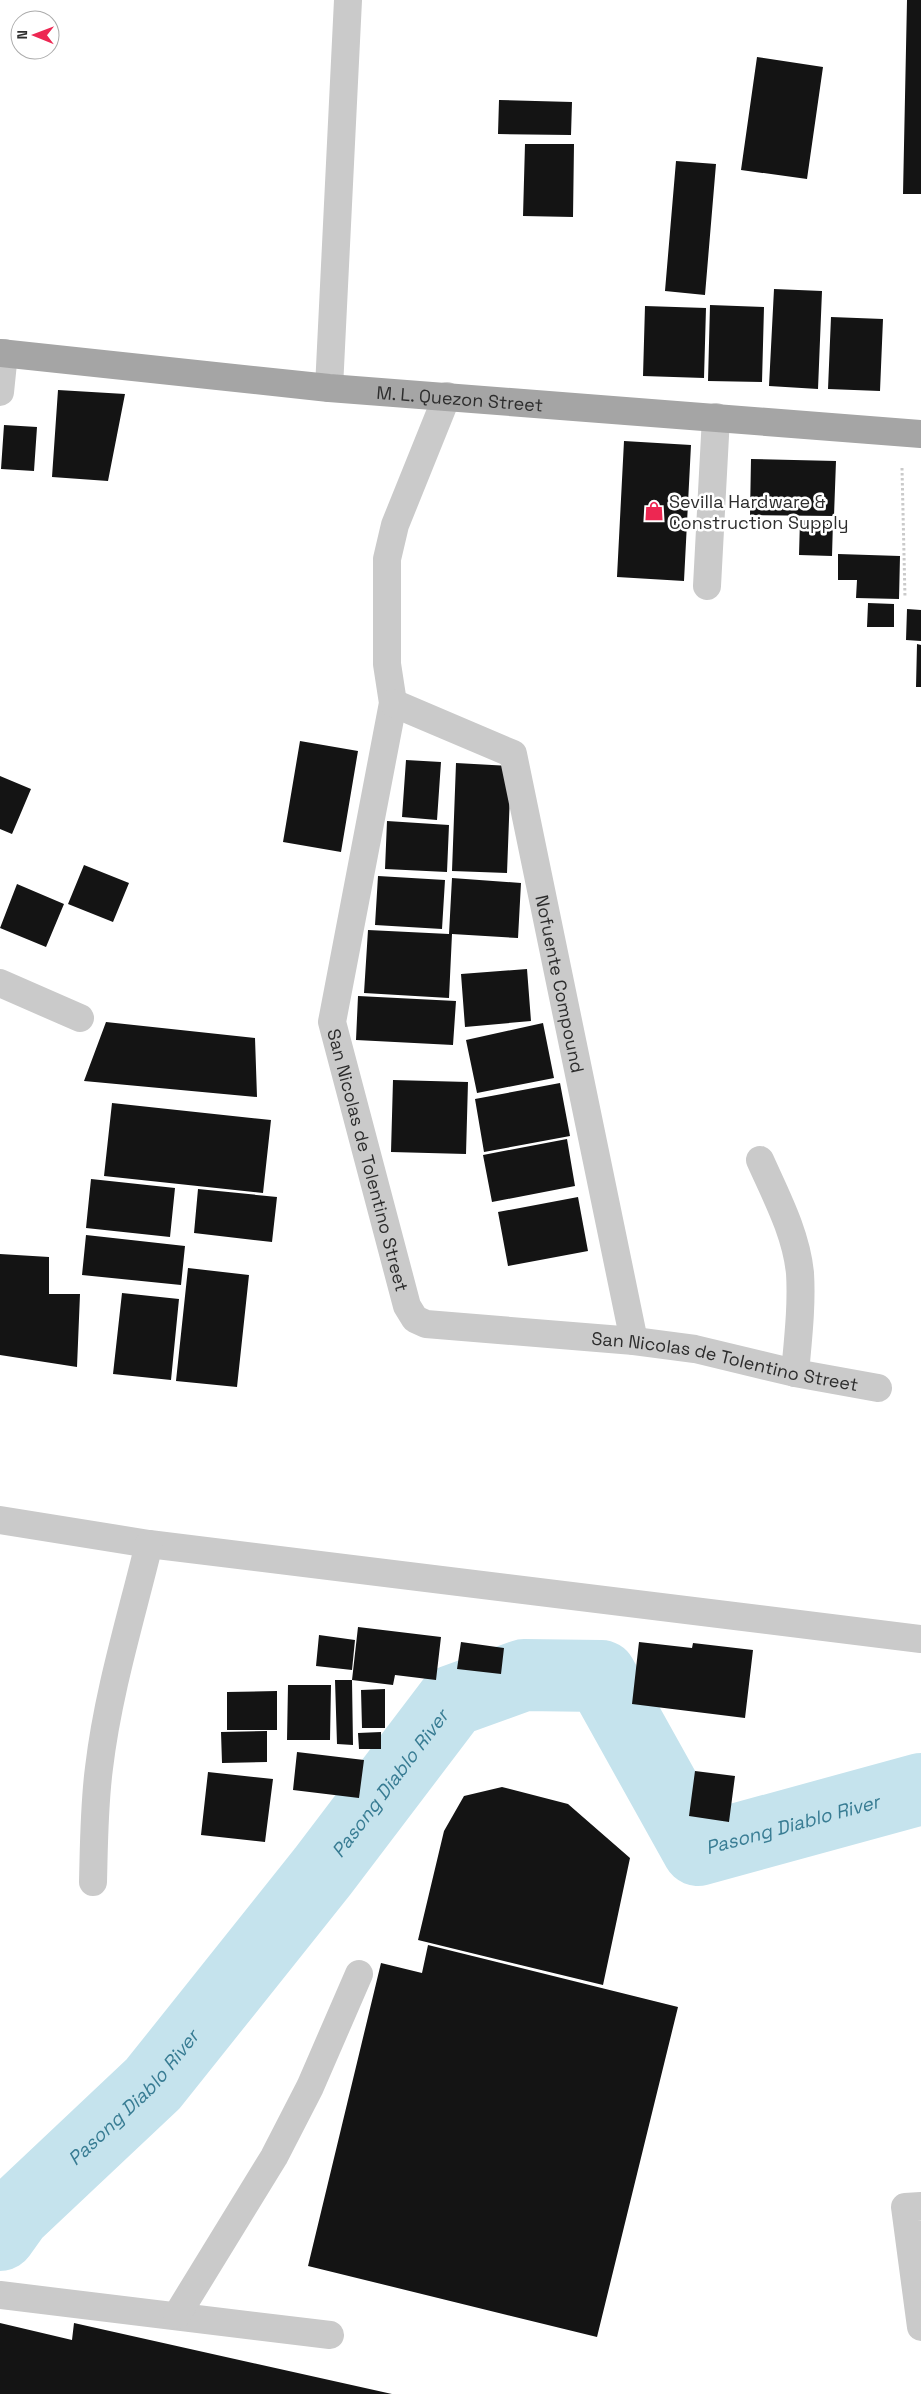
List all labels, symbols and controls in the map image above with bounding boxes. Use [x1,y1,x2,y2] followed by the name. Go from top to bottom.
[10,10,60,60] north arrow
[13,30,31,40] text: N
[376,380,544,416] street label: M. L. Quezon Street
[669,490,849,534] place label: Sevilla Hardware & Construction Supply
[643,500,665,522] shop icon: Sevilla Hardware & Construction Supply
[531,893,590,1075] street label: Nofuente Compound
[323,1026,414,1294] street label: San Nicolas de Tolentino Street
[591,1326,860,1396] street label: San Nicolas de Tolentino Street
[325,1703,455,1862] water label: Pasong Diablo River
[703,1788,884,1860] water label: Pasong Diablo River
[62,2023,205,2171] water label: Pasong Diablo River

